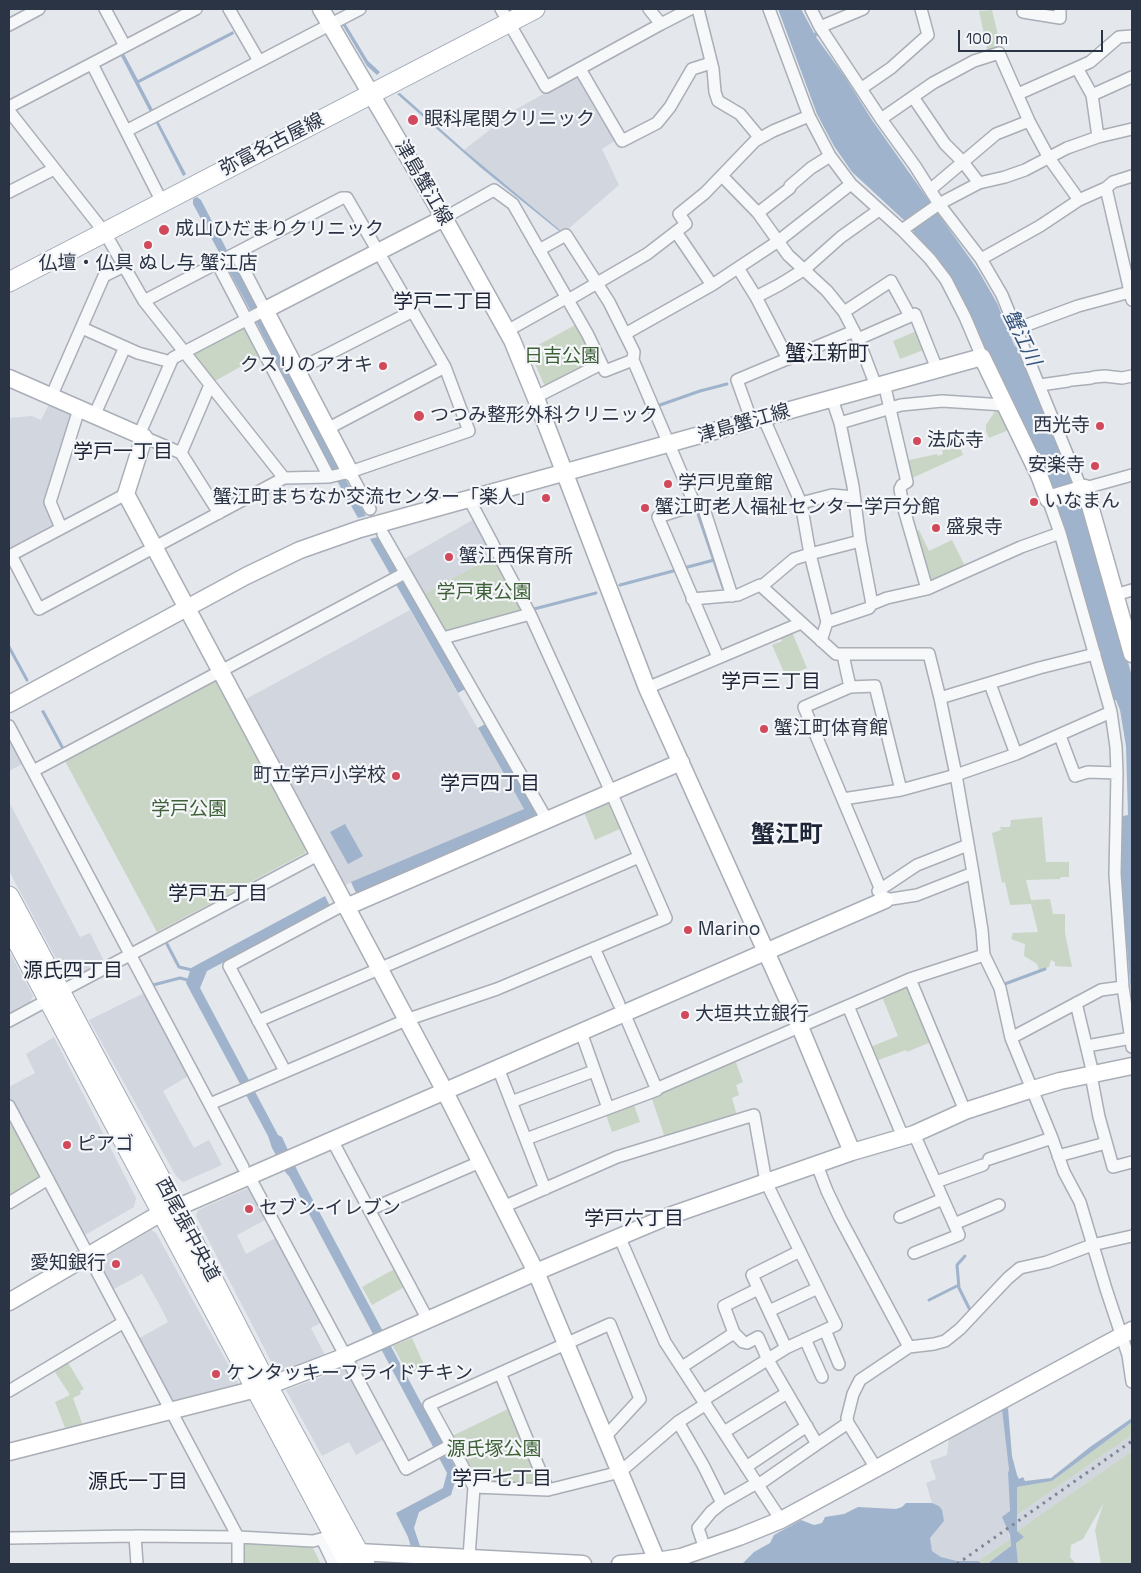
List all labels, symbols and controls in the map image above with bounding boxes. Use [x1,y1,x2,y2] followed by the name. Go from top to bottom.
[961,20,1106,52] scale bar
[966,29,1008,48] text: 100 m
[216,109,328,181] street label: 弥富名古屋線
[424,109,595,131] place label: 眼科尾関クリニック
[406,113,420,127] marker: 眼科尾関クリニック
[389,136,457,230] street label: 津島蟹江線
[175,219,384,241] place label: 成山ひだまりクリニック
[157,223,171,237] marker: 成山ひだまりクリニック
[142,239,154,251] marker: 仏壇・仏具 ぬし与 蟹江店
[39,253,257,275] place label: 仏壇・仏具 ぬし与 蟹江店
[393,291,493,315] district label: 学戸二丁目
[997,306,1045,370] water label: 蟹江川
[785,341,869,367] district label: 蟹江新町
[524,346,600,368] park label: 日吉公園
[240,355,373,377] place label: クスリのアオキ
[377,360,389,372] marker: クスリのアオキ
[695,400,793,448] street label: 津島蟹江線
[430,405,658,427] place label: つつみ整形外科クリニック
[412,409,426,423] marker: つつみ整形外科クリニック
[1033,415,1090,437] place label: 西光寺
[1094,420,1106,432] marker: 西光寺
[927,430,984,452] place label: 法応寺
[911,435,923,447] marker: 法応寺
[73,441,173,465] district label: 学戸一丁目
[1028,455,1085,477] place label: 安楽寺
[1089,460,1101,472] marker: 安楽寺
[678,473,773,495] place label: 学戸児童館
[662,478,674,490] marker: 学戸児童館
[213,487,536,509] place label: 蟹江町まちなか交流センター「楽人」
[1044,491,1120,513] place label: いなまん
[540,492,552,504] marker: 蟹江町まちなか交流センター「楽人」
[1028,496,1040,508] marker: いなまん
[655,497,940,519] place label: 蟹江町老人福祉センター学戸分館
[639,502,651,514] marker: 蟹江町老人福祉センター学戸分館
[946,517,1003,539] place label: 盛泉寺
[930,522,942,534] marker: 盛泉寺
[459,546,573,568] place label: 蟹江西保育所
[443,551,455,563] marker: 蟹江西保育所
[437,582,531,604] park label: 学戸東公園
[721,671,821,695] district label: 学戸三丁目
[774,718,888,740] place label: 蟹江町体育館
[758,723,770,735] marker: 蟹江町体育館
[253,765,386,787] place label: 町立学戸小学校
[390,770,402,782] marker: 町立学戸小学校
[440,773,540,797] district label: 学戸四丁目
[151,799,227,821] park label: 学戸公園
[751,821,823,849] district label: 蟹江町
[168,883,268,907] district label: 学戸五丁目
[698,919,761,941] place label: Marino
[682,924,694,936] marker: Marino
[23,960,123,984] district label: 源氏四丁目
[695,1004,809,1026] place label: 大垣共立銀行
[679,1009,691,1021] marker: 大垣共立銀行
[77,1134,134,1156] place label: ピアゴ
[61,1139,73,1151] marker: ピアゴ
[150,1174,224,1286] street label: 西尾張中央道
[259,1198,401,1220] place label: セブン-イレブン
[243,1203,255,1215] marker: セブン-イレブン
[584,1208,684,1232] district label: 学戸六丁目
[30,1253,106,1275] place label: 愛知銀行
[110,1258,122,1270] marker: 愛知銀行
[226,1363,473,1385] place label: ケンタッキーフライドチキン
[210,1368,222,1380] marker: ケンタッキーフライドチキン
[447,1439,541,1461] park label: 源氏塚公園
[452,1468,552,1492] district label: 学戸七丁目
[88,1471,188,1495] district label: 源氏一丁目

